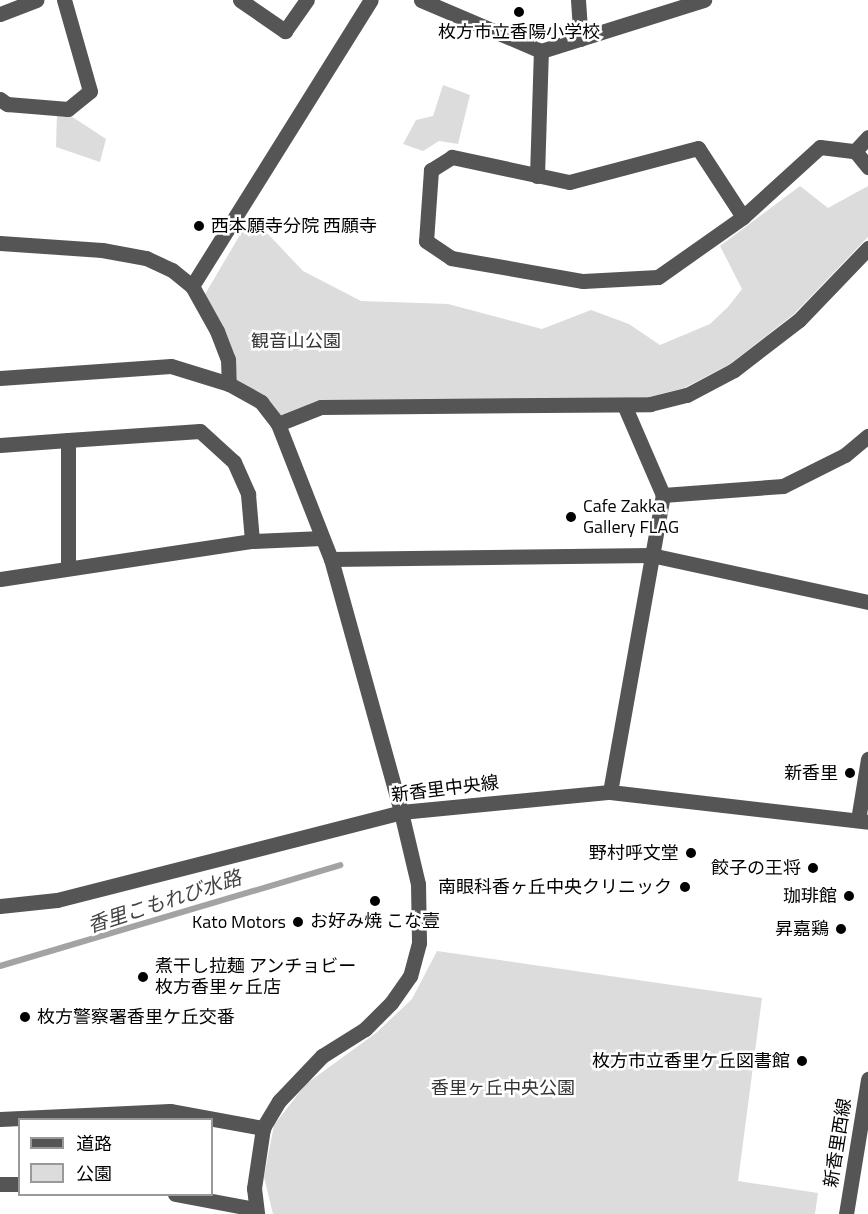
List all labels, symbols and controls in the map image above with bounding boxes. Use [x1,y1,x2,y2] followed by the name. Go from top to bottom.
[512,5,526,19] marker: 枚方市立香陽小学校
[438,21,600,43] place label: 枚方市立香陽小学校
[211,215,377,237] place label: 西本願寺分院 西願寺
[192,219,206,233] marker: 西本願寺分院 西願寺
[251,330,341,352] park label: 観音山公園
[583,496,679,538] place label: Cafe Zakka Gallery FLAG
[564,510,578,524] marker: Cafe Zakka Gallery FLAG
[784,762,838,784] place label: 新香里
[843,766,857,780] marker: 新香里
[390,772,500,806] street label: 新香里中央線
[589,842,679,864] place label: 野村呼文堂
[684,846,698,860] marker: 野村呼文堂
[711,857,801,879] place label: 餃子の王将
[806,861,820,875] marker: 餃子の王将
[84,865,244,937] water label: 香里こもれび水路
[438,876,672,898] place label: 南眼科香ヶ丘中央クリニック
[676,878,694,896] marker: 南眼科香ヶ丘中央クリニック
[783,885,837,907] place label: 珈琲館
[842,889,856,903] marker: 珈琲館
[368,894,382,908] marker: お好み焼 こな壹
[310,910,440,932] place label: お好み焼 こな壹
[192,911,286,933] place label: Kato Motors
[291,915,305,929] marker: Kato Motors
[775,918,829,940] place label: 昇嘉鶏
[834,922,848,936] marker: 昇嘉鶏
[155,956,357,998] place label: 煮干し拉麺 アンチョビー 枚方香里ヶ丘店
[136,970,150,984] marker: 煮干し拉麺 アンチョビー 枚方香里ヶ丘店
[37,1006,235,1028] place label: 枚方警察署香里ケ丘交番
[18,1010,32,1024] marker: 枚方警察署香里ケ丘交番
[592,1050,790,1072] place label: 枚方市立香里ケ丘図書館
[795,1054,809,1068] marker: 枚方市立香里ケ丘図書館
[431,1077,575,1099] park label: 香里ヶ丘中央公園
[820,1097,856,1189] street label: 新香里西線
[18,1118,213,1196] legend
[76,1130,112,1157] text: 道路
[76,1160,112,1187] text: 公園

